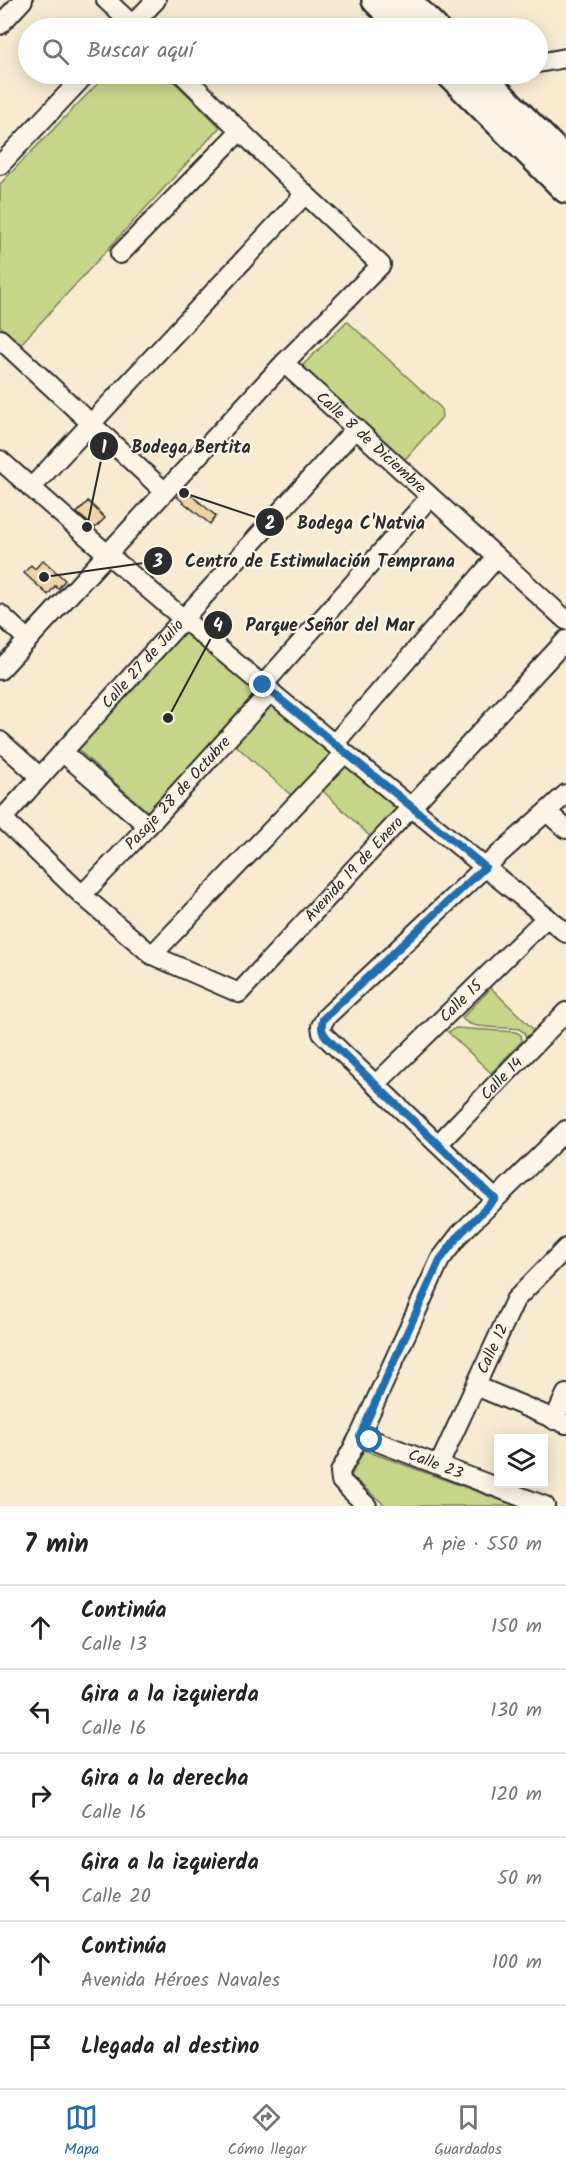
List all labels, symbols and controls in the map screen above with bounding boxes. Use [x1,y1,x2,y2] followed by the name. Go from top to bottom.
[18,18,548,84] search box
[87,34,194,69] text: Buscar aquí
[39,35,72,68] icon: search
[310,385,432,500] street label: Calle 8 de Diciembre
[89,428,262,464] callout: Bodega Bertita
[101,434,107,463] text: 1
[131,434,251,463] text: Bodega Bertita
[255,504,437,540] callout: Bodega C'Natvia
[265,510,275,539] text: 2
[297,510,425,539] text: Bodega C'Natvia
[143,543,467,579] callout: Centro de Estimulación Temprana
[152,548,163,577] text: 3
[185,548,455,577] text: Centro de Estimulación Temprana
[203,607,426,643] callout: Parque Señor del Mar
[213,612,223,641] text: 4
[245,612,416,641] text: Parque Señor del Mar
[95,613,190,714] street label: Calle 27 de Julio
[249,671,275,697] route end
[119,730,237,856] street label: Pasaje 28 de Octubre
[298,810,409,928] street label: Avenida 19 de Enero
[433,973,489,1028] street label: Calle 15
[474,1051,529,1106] street label: Calle 14
[470,1319,515,1378] street label: Calle 12
[356,1426,382,1452] route start
[494,1434,548,1488] map controls
[494,1434,548,1488] button: layers
[405,1442,467,1486] street label: Calle 23
[24,1524,89,1566] text: 7 min
[422,1529,542,1561] text: A pie · 550 m
[81,1594,166,1629] text: Continúa
[24,1611,57,1644] icon: ahead
[491,1611,542,1643] text: 150 m
[81,1629,147,1661] text: Calle 13
[81,1678,259,1713] text: Gira a la izquierda
[24,1695,57,1728] icon: left
[490,1695,542,1727] text: 130 m
[81,1713,147,1745] text: Calle 16
[81,1762,248,1797] text: Gira a la derecha
[24,1779,57,1812] icon: right
[490,1779,542,1811] text: 120 m
[81,1797,147,1829] text: Calle 16
[81,1846,259,1881] text: Gira a la izquierda
[24,1863,57,1896] icon: left
[497,1863,542,1895] text: 50 m
[81,1881,151,1913] text: Calle 20
[81,1930,166,1965] text: Continúa
[24,1947,57,1980] icon: ahead
[492,1947,542,1979] text: 100 m
[81,1965,280,1997] text: Avenida Héroes Navales
[81,2030,259,2065] text: Llegada al destino
[24,2031,57,2064] icon: arrive
[64,2101,99,2162] tab: Mapa
[227,2101,306,2162] tab: Cómo llegar
[434,2101,502,2162] tab: Guardados

